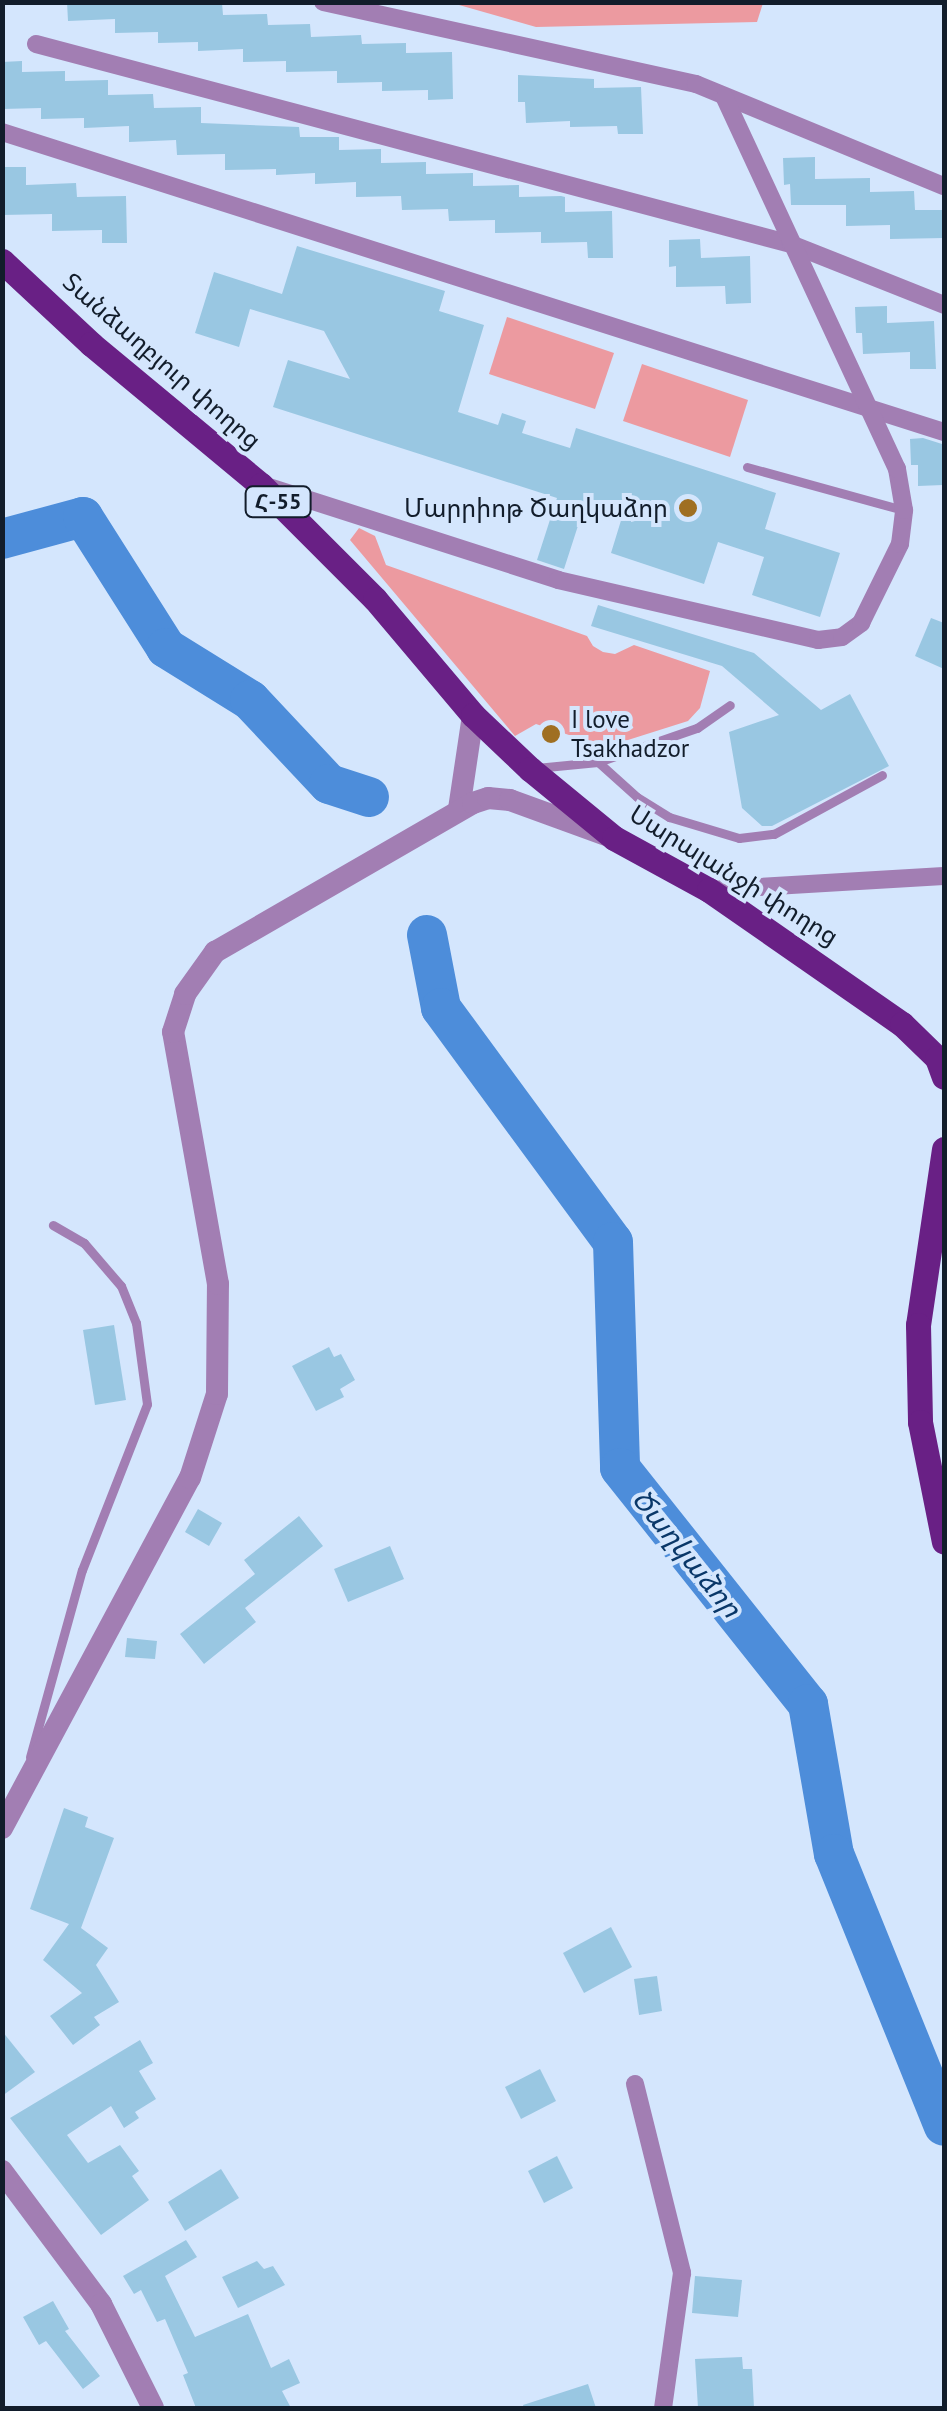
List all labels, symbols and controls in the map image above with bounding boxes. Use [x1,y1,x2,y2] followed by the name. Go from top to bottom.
[57,267,267,455] street label: Տանձաղբյուր փողոց
[243,485,313,519] road number: Հ-55
[404,493,668,523] place label: Մարրիոթ Ծաղկաձոր
[677,497,699,519] marker: Մարրիոթ Ծաղկաձոր
[571,705,689,764] place label: I love Tsakhadzor
[540,723,562,745] marker: I love Tsakhadzor
[624,799,844,951] street label: Սարալանջի փողոց
[625,1482,749,1624] water label: Ծաղկաձոր

